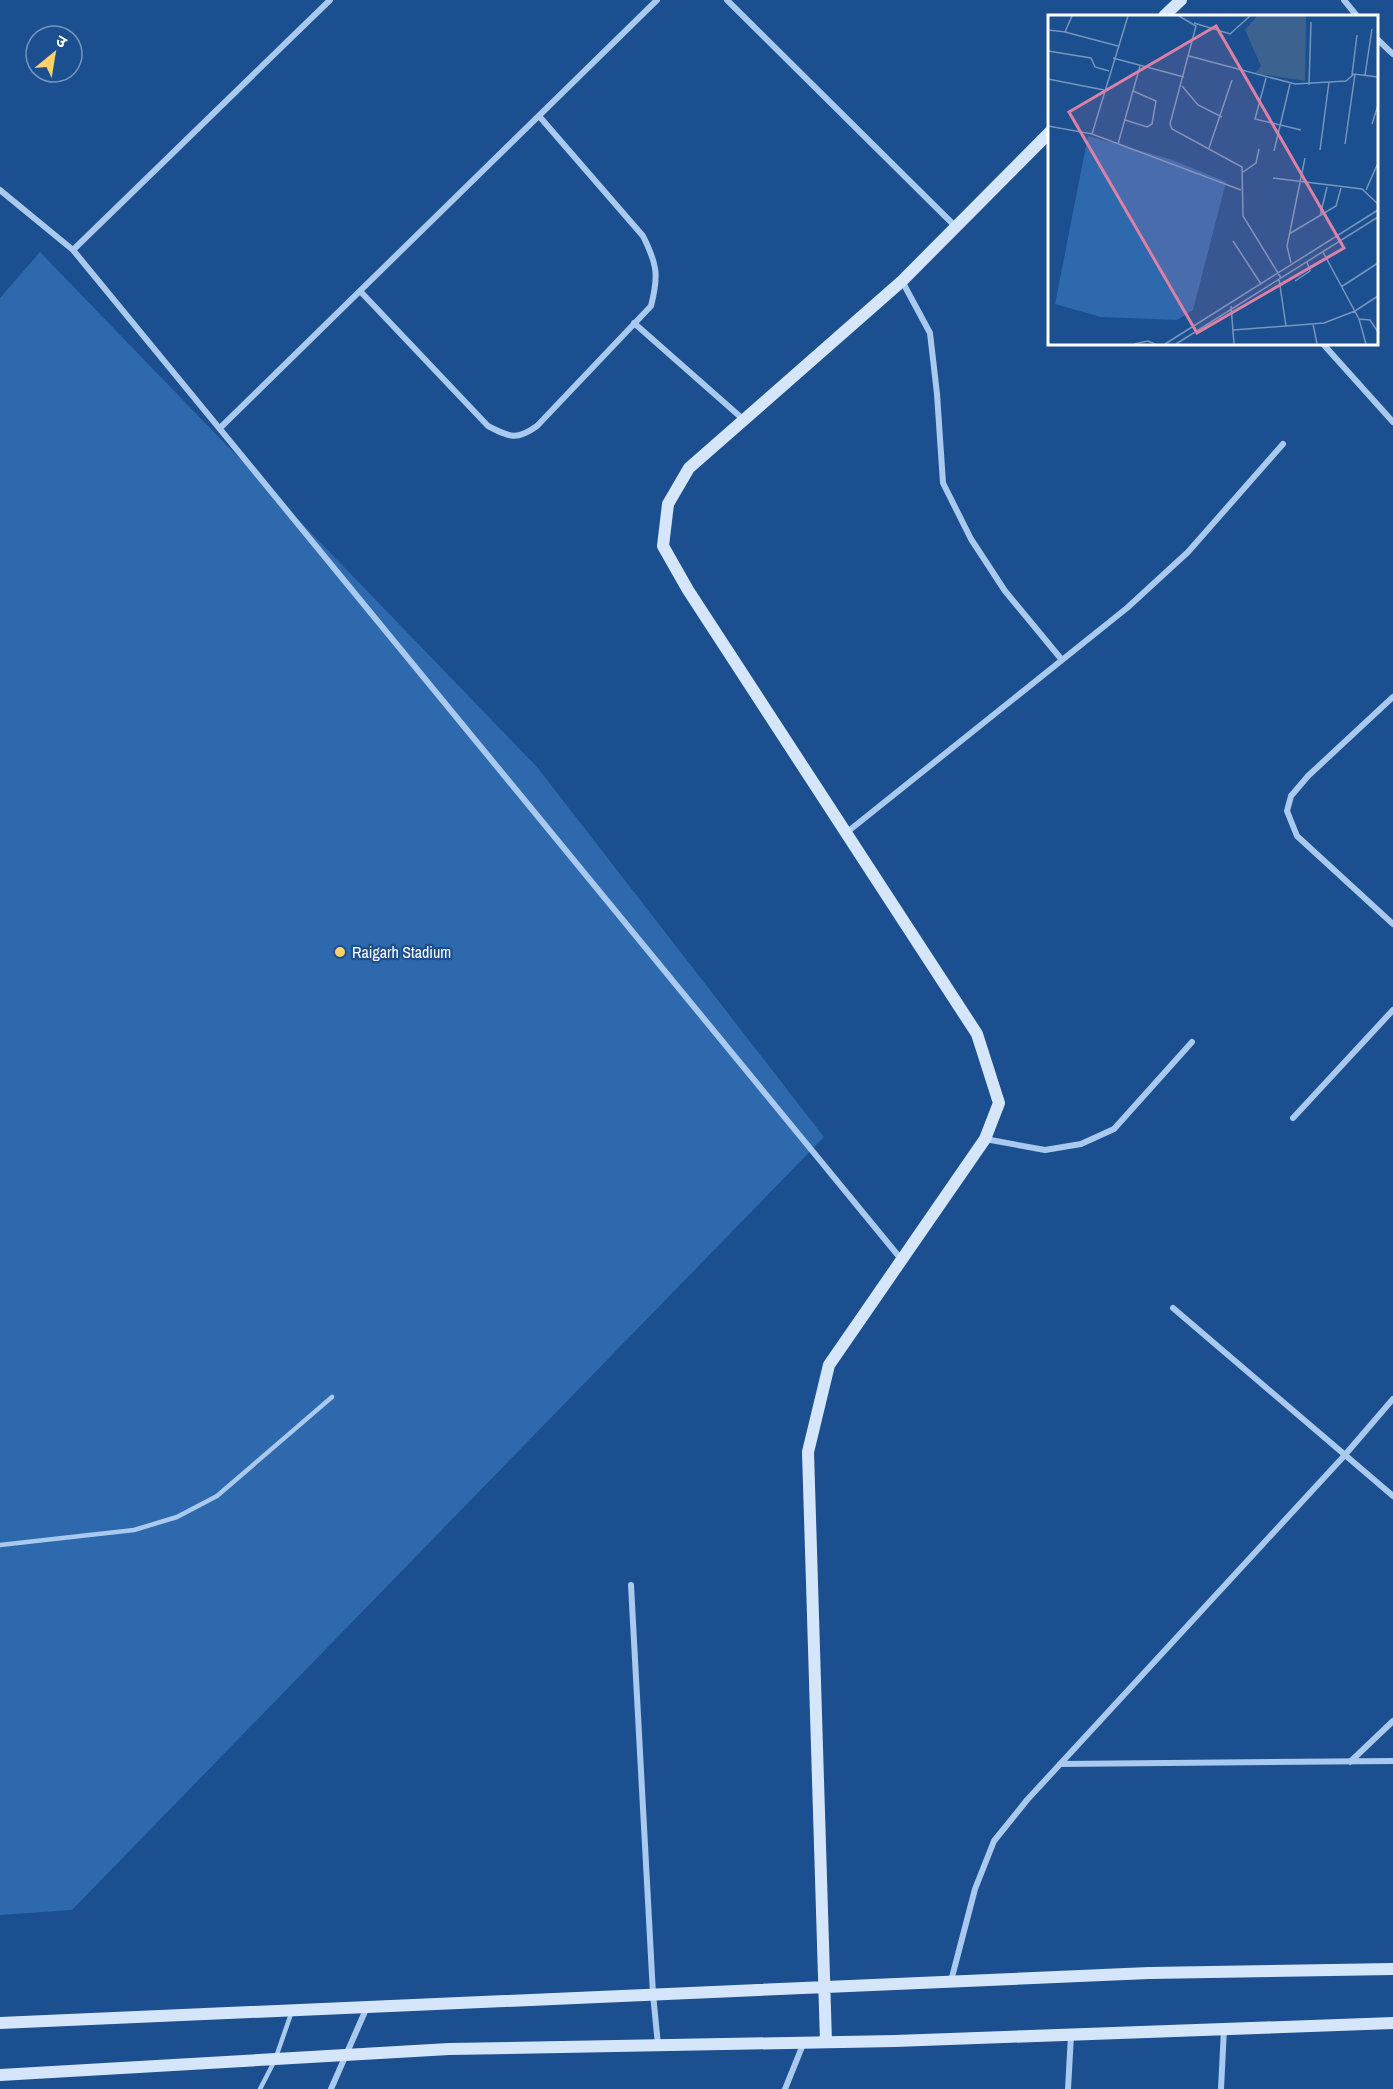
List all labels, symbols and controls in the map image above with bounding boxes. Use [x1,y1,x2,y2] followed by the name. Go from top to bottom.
[1048,15,1378,345] inset map
[24,24,84,84] north arrow
[52,29,72,53] text: उ
[352,941,451,963] place label: Raigarh Stadium
[333,945,347,959] marker: Raigarh Stadium

